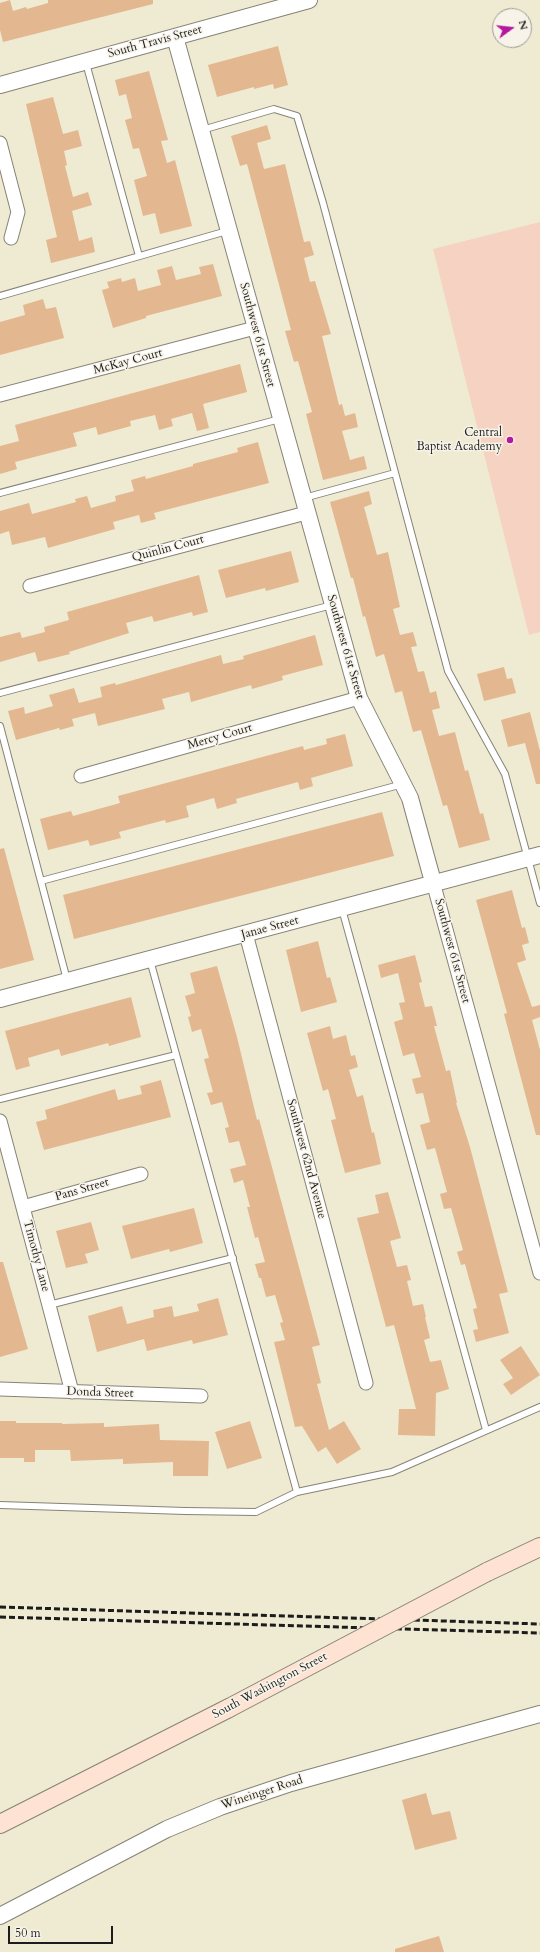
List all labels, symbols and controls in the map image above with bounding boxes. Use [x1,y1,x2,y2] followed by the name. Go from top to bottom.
[492,8,532,48] north arrow
[515,18,532,32] text: N
[106,23,204,61] street label: South Travis Street
[236,281,278,389] street label: Southwest 61st Street
[92,346,164,378] street label: McKay Court
[417,426,502,454] place label: Central Baptist Academy
[505,435,515,445] marker: Central Baptist Academy
[130,532,206,566] street label: Quinlin Court
[323,593,367,701] street label: Southwest 61st Street
[186,721,254,753] street label: Mercy Court
[431,897,473,1005] street label: Southwest 61st Street
[240,913,300,943] street label: Janae Street
[283,1098,329,1220] street label: Southwest 62nd Avenue
[53,1175,111,1205] street label: Pans Street
[20,1219,52,1293] street label: Timothy Lane
[66,1385,134,1401] street label: Donda Street
[210,1650,330,1722] street label: South Washington Street
[219,1773,305,1813] street label: Wineinger Road
[10,1918,115,1944] scale bar
[15,1925,41,1941] text: 50 m

